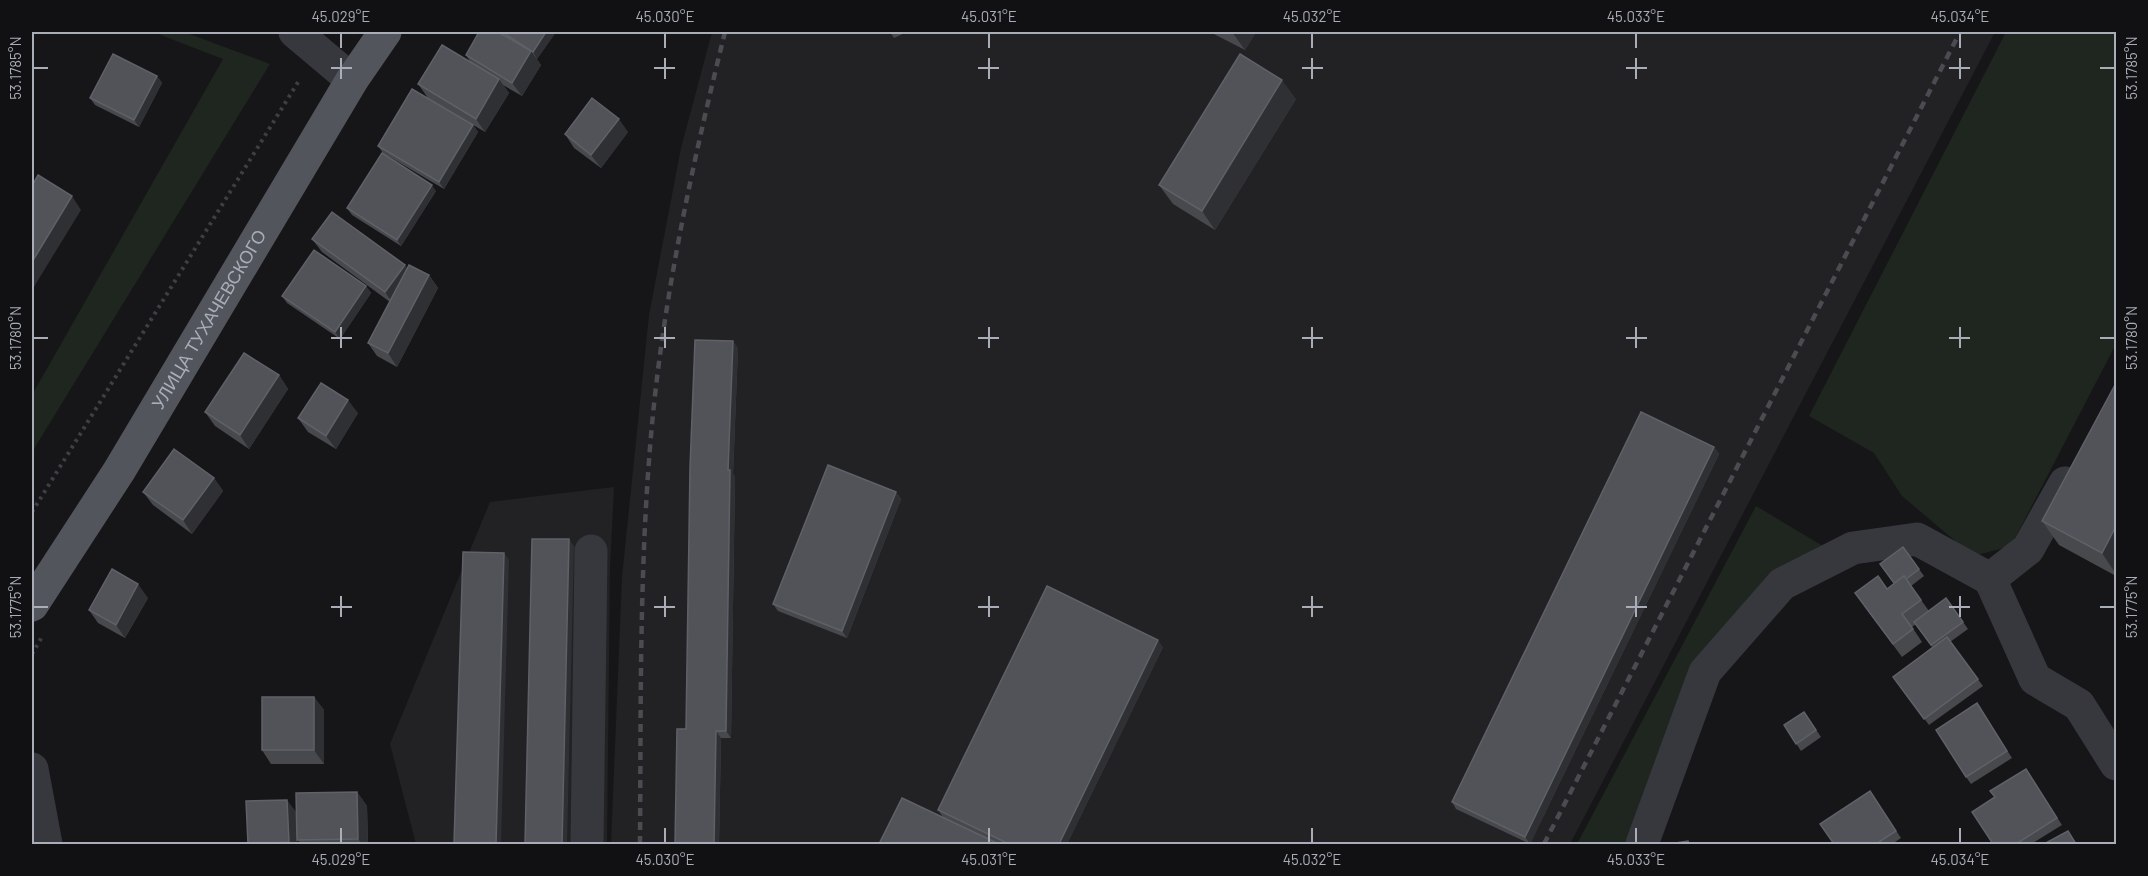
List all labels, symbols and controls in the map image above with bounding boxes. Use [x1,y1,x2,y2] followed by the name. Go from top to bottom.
[312,7,370,25] text: 45.029°E
[635,7,695,25] text: 45.030°E
[961,7,1017,25] text: 45.031°E
[1283,7,1341,25] text: 45.032°E
[1607,7,1665,25] text: 45.033°E
[1931,7,1989,25] text: 45.034°E
[6,36,24,100] text: 53.1785°N
[2122,36,2140,100] text: 53.1785°N
[146,225,270,413] street label: УЛИЦА ТУХАЧЕВСКОГО
[6,306,24,370] text: 53.1780°N
[2122,306,2140,370] text: 53.1780°N
[6,576,24,638] text: 53.1775°N
[2122,576,2140,638] text: 53.1775°N
[312,850,370,868] text: 45.029°E
[635,850,695,868] text: 45.030°E
[961,850,1017,868] text: 45.031°E
[1283,850,1341,868] text: 45.032°E
[1607,850,1665,868] text: 45.033°E
[1931,850,1989,868] text: 45.034°E

